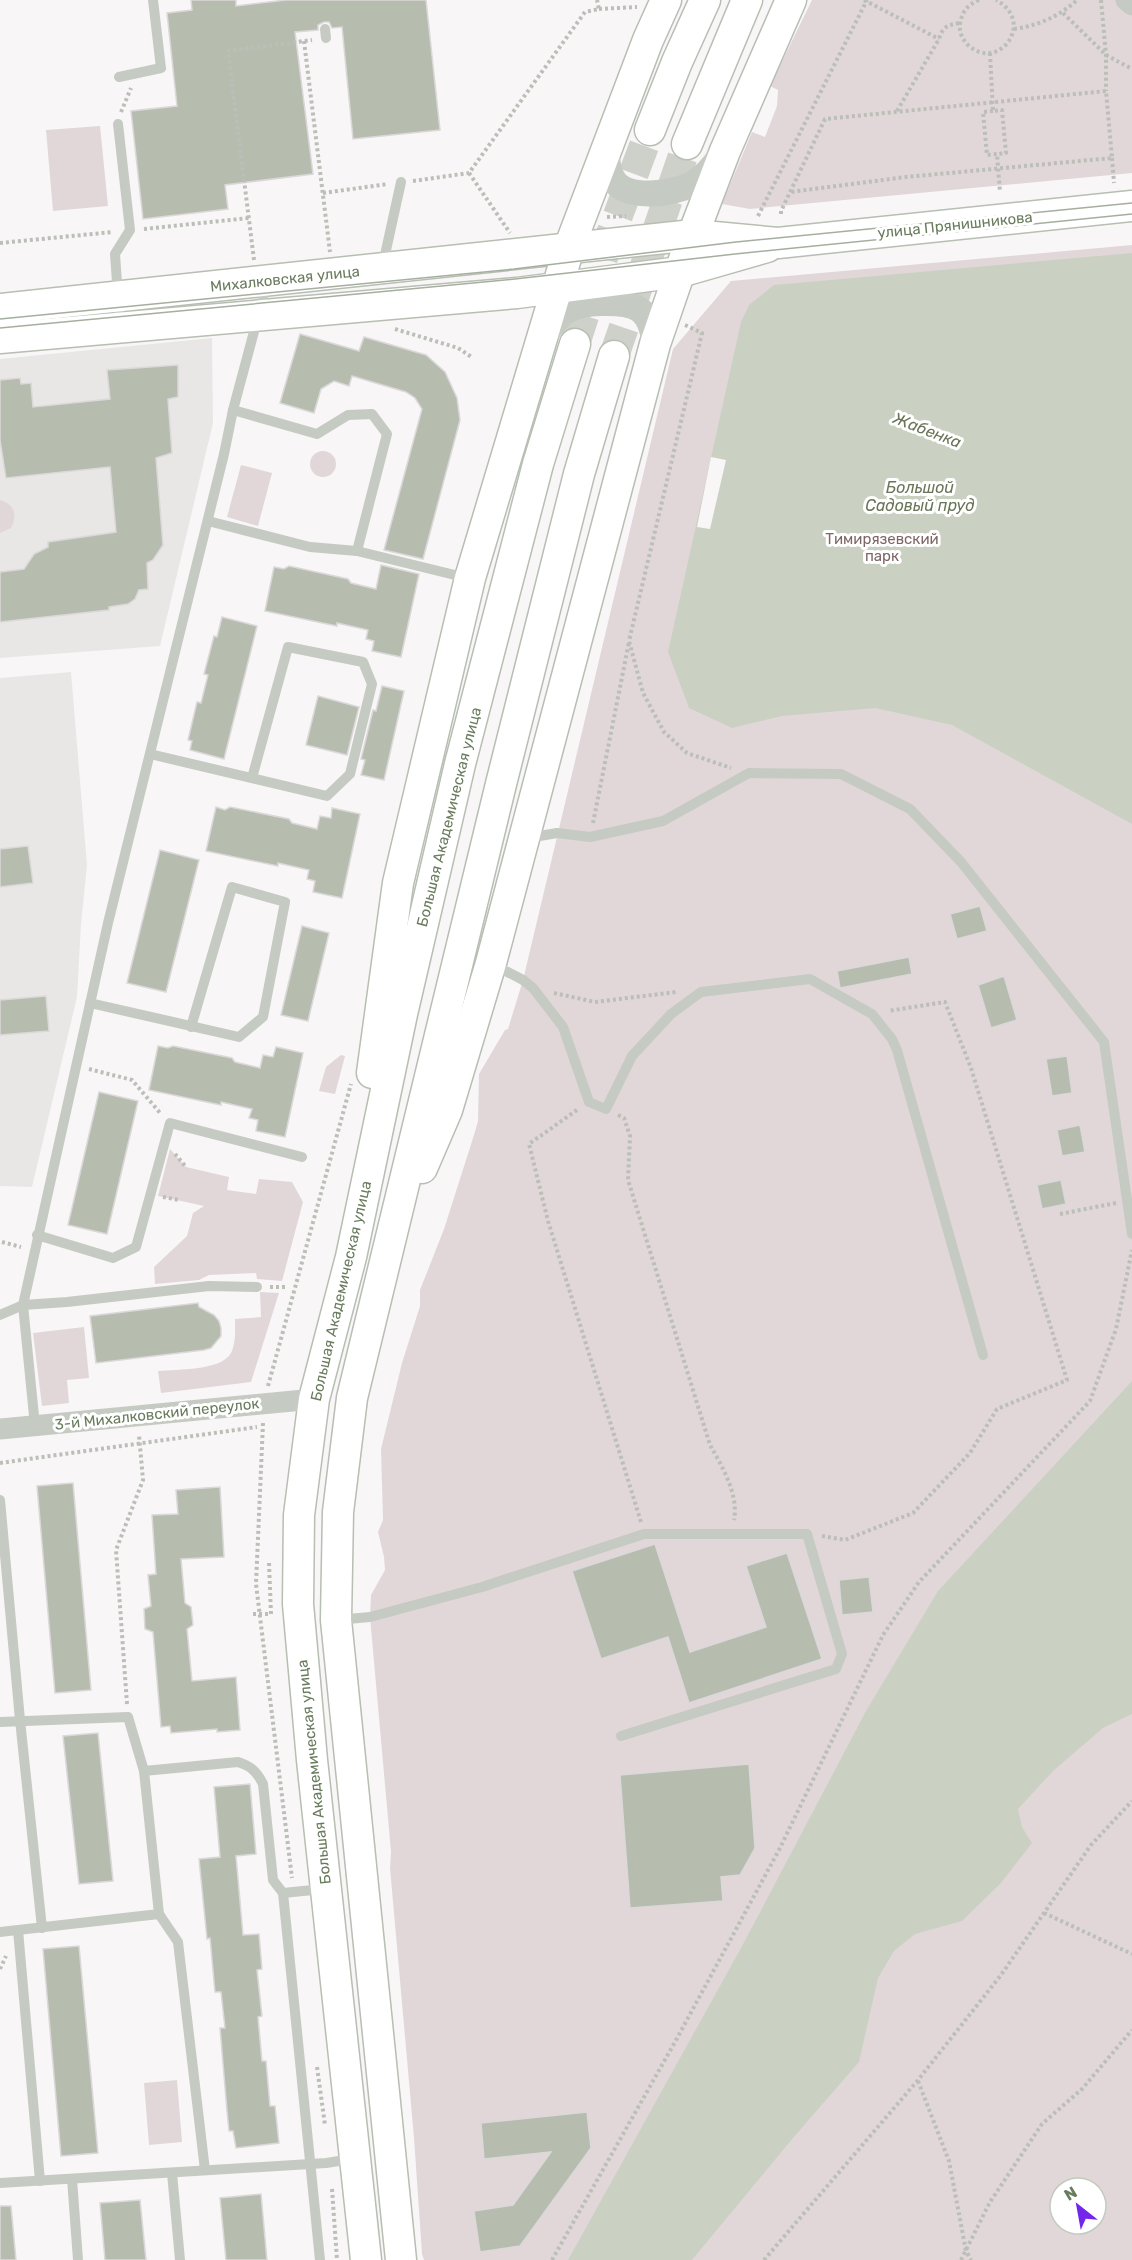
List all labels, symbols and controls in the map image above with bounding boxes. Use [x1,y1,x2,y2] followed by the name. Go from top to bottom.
[876,208,1034,242] street label: улица Прянишникова
[209,262,361,296] street label: Михалковская улица
[890,408,964,452] water label: Жабенка
[865,478,975,515] water label: Большой Садовый пруд
[825,530,939,565] park label: Тимирязевский парк
[413,705,485,929] street label: Большая Академическая улица
[307,1179,375,1403] street label: Большая Академическая улица
[54,1394,260,1434] street label: 3-й Михалковский переулок
[293,1659,335,1885] street label: Большая Академическая улица
[1048,2176,1108,2236] north arrow
[1061,2182,1080,2205] text: N

